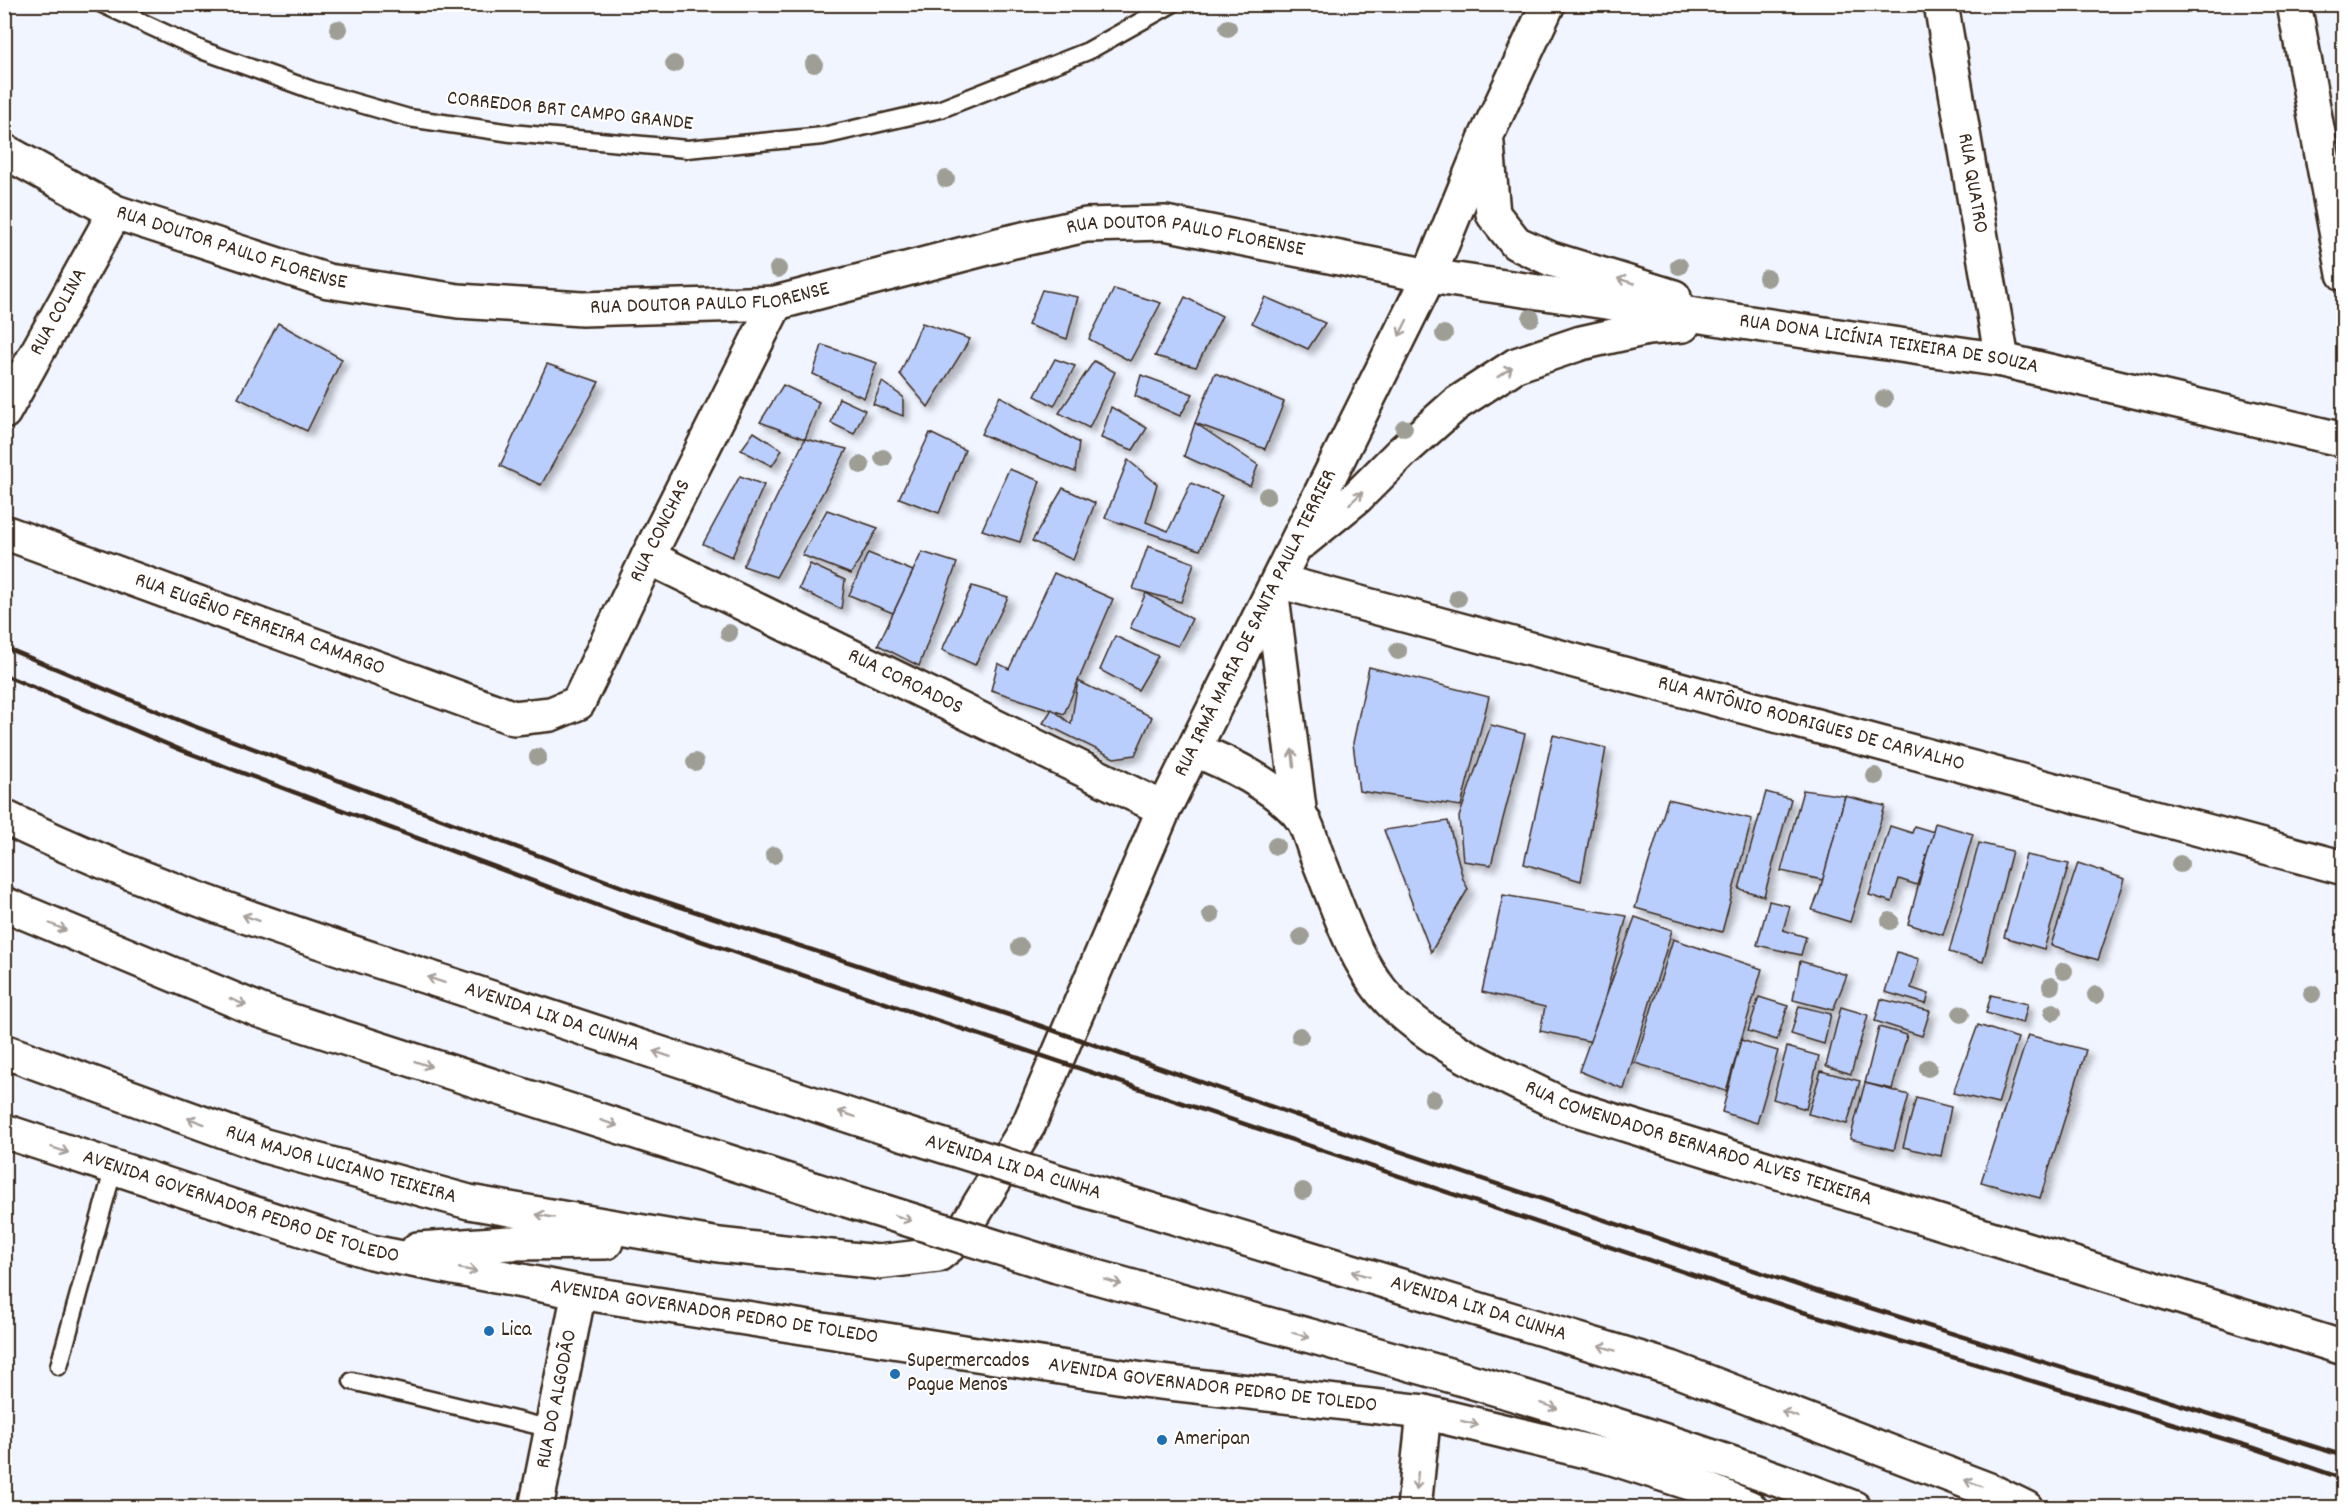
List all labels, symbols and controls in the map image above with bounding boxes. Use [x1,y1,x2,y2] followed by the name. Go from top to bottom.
[445,84,695,140] street label: CORREDOR BRT CAMPO GRANDE
[1948,131,1995,236] street label: RUA QUATRO
[112,198,349,299] street label: RUA DOUTOR PAULO FLORENSE
[1064,208,1308,266] street label: RUA DOUTOR PAULO FLORENSE
[23,263,96,362] street label: RUA COLINA
[590,275,833,324] street label: RUA DOUTOR PAULO FLORENSE
[1617,275,1636,286] one-way arrow
[1737,307,2042,383] street label: RUA DONA LICÍNIA TEIXEIRA DE SOUZA
[1397,319,1409,337] one-way arrow
[1496,366,1513,378] one-way arrow
[1167,465,1345,782] street label: RUA IRMÃ MARIA DE SANTA PAULA TERRIER
[623,475,699,588] street label: RUA CONCHAS
[1349,491,1364,505] one-way arrow
[130,566,389,685] street label: RUA EUGÊNO FERREIRA CAMARGO
[842,642,968,723] street label: RUA COROADOS
[1654,669,1968,780] street label: RUA ANTÔNIO RODRIGUES DE CARVALHO
[1287,748,1298,768] one-way arrow
[242,912,261,923] one-way arrow
[49,922,67,933] one-way arrow
[427,974,446,985] one-way arrow
[460,975,643,1061] street label: AVENIDA LIX DA CUNHA
[229,997,247,1008] one-way arrow
[652,1048,671,1059] one-way arrow
[413,1059,432,1070] one-way arrow
[1519,1074,1876,1215] street label: RUA COMENDADOR BERNARDO ALVES TEIXEIRA
[838,1108,857,1119] one-way arrow
[187,1114,206,1125] one-way arrow
[221,1118,460,1213] street label: RUA MAJOR LUCIANO TEIXEIRA
[599,1119,618,1130] one-way arrow
[921,1127,1105,1209] street label: AVENIDA LIX DA CUNHA
[78,1143,402,1272] street label: AVENIDA GOVERNADOR PEDRO DE TOLEDO
[50,1145,69,1156] one-way arrow
[536,1210,556,1221] one-way arrow
[893,1213,912,1224] one-way arrow
[458,1265,477,1276] one-way arrow
[1351,1268,1370,1279] one-way arrow
[1387,1269,1570,1350] street label: AVENIDA LIX DA CUNHA
[548,1272,880,1353] street label: AVENIDA GOVERNADOR PEDRO DE TOLEDO
[1103,1277,1122,1288] one-way arrow
[501,1316,533,1346] place label: Lica
[482,1324,496,1338] marker: Lica
[529,1327,586,1471] street label: RUA DO ALGODÃO
[1291,1330,1310,1341] one-way arrow
[1598,1342,1617,1353] one-way arrow
[907,1347,1030,1401] place label: Supermercados Pague Menos
[1046,1350,1379,1422] street label: AVENIDA GOVERNADOR PEDRO DE TOLEDO
[888,1367,902,1381] marker: Supermercados Pague Menos
[1539,1401,1558,1412] one-way arrow
[1782,1408,1800,1419] one-way arrow
[1460,1418,1479,1430] one-way arrow
[1174,1425,1250,1455] place label: Ameripan
[1155,1433,1169,1447] marker: Ameripan
[1411,1470,1422,1490] one-way arrow
[1964,1477,1983,1488] one-way arrow

